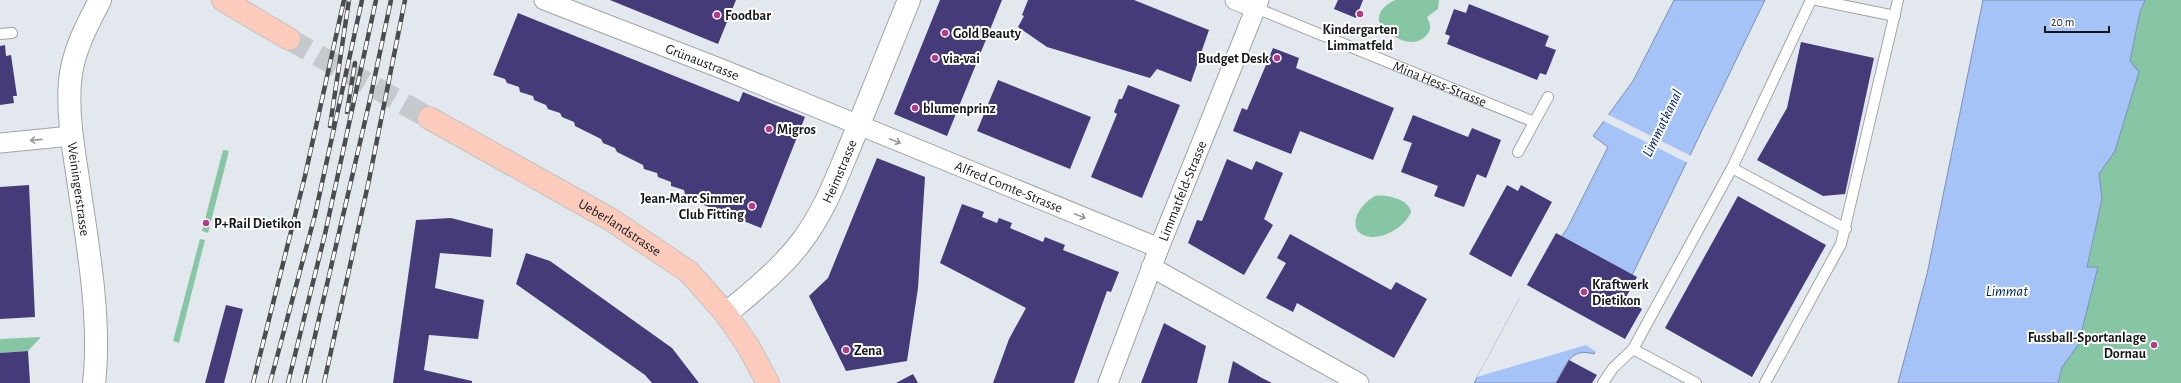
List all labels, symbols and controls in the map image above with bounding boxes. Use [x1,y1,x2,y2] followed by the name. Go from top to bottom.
[2045,8,2109,34] scale bar
[725,9,771,23] place label: Foodbar
[1355,9,1365,19] marker: Kindergarten Limmatfeld
[712,10,722,20] marker: Foodbar
[2051,16,2074,28] text: 20 m
[1322,23,1398,53] place label: Kindergarten Limmatfeld
[953,27,1022,41] place label: Gold Beauty
[940,28,950,38] marker: Gold Beauty
[663,42,741,83] street label: Grünaustrasse
[943,52,980,66] place label: via-vai
[1198,52,1269,66] place label: Budget Desk
[930,53,940,63] marker: via-vai
[1272,53,1282,63] marker: Budget Desk
[1391,59,1489,110] street label: Mina Hess-Strasse
[1640,87,1685,159] water label: Limmatkanal
[923,102,996,116] place label: blumenprinz
[910,103,920,113] marker: blumenprinz
[777,123,816,137] place label: Migros
[764,124,774,134] marker: Migros
[30,136,43,143] one-way arrow
[888,137,900,145] one-way arrow
[820,138,860,206] street label: Heimstrasse
[1157,139,1209,243] street label: Limmatfeld-Strasse
[64,141,92,237] street label: Weiningerstrasse
[953,159,1065,216] street label: Alfred Comte-Strasse
[640,192,745,222] place label: Jean-Marc Simmer Club Fitting
[576,197,663,259] street label: Ueberlandstrasse
[747,201,757,211] marker: Jean-Marc Simmer Club Fitting
[1074,212,1086,220] one-way arrow
[214,217,302,231] place label: P+Rail Dietikon
[201,218,211,228] marker: P+Rail Dietikon
[1592,278,1649,308] place label: Kraftwerk Dietikon
[1986,284,2028,299] water label: Limmat
[1579,287,1589,297] marker: Kraftwerk Dietikon
[2028,331,2147,361] place label: Fussball-Sportanlage Dornau
[2149,340,2159,350] marker: Fussball-Sportanlage Dornau
[854,344,882,358] place label: Zena
[841,345,851,355] marker: Zena

